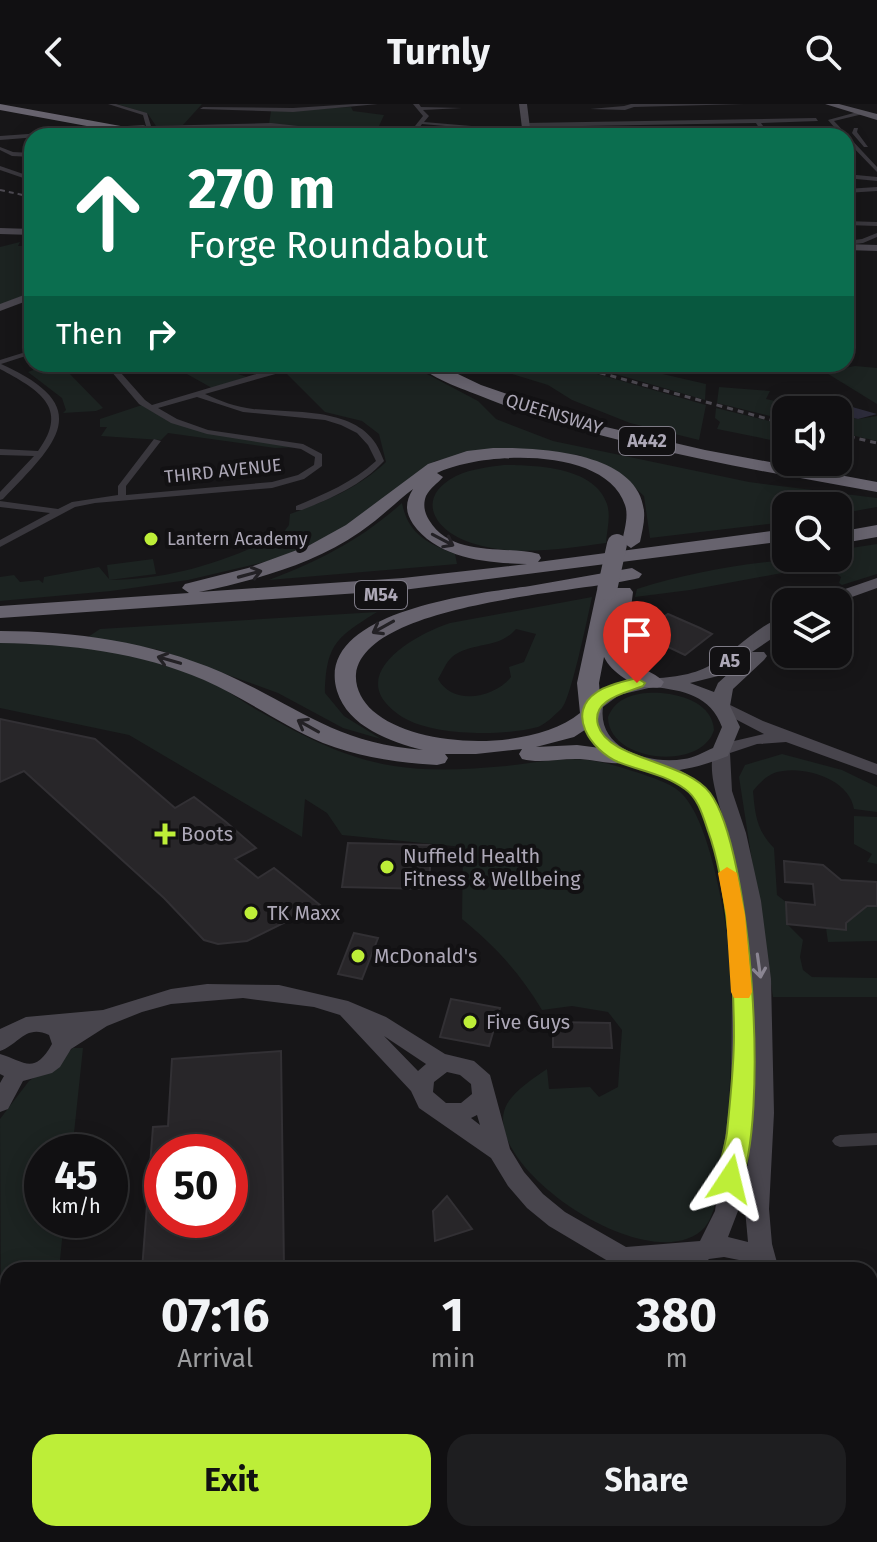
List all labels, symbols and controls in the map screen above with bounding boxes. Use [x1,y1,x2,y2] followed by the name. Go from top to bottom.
[32,30,76,74] icon: back
[387,30,490,74] text: Turnly
[801,30,845,74] icon: search
[188,156,335,223] text: 270 m
[56,160,160,264] icon: ahead
[188,224,488,268] text: Forge Roundabout
[139,312,183,356] icon: right
[56,316,123,352] text: Then
[503,389,605,439] street label: QUEENSWAY
[772,396,852,668] map controls
[772,396,852,476] button: sound
[619,427,675,455] road number: A442
[163,454,283,488] street label: THIRD AVENUE
[772,492,852,572] button: search
[167,528,308,550] place label: Lantern Academy
[142,530,160,548] marker: Lantern Academy
[431,532,454,548] one-way arrow
[236,566,262,581] one-way arrow
[355,581,407,609] road number: M54
[772,588,852,668] button: layers
[603,601,671,683] pin
[615,613,659,657] icon: arrive
[371,620,395,636] one-way arrow
[710,647,750,675] road number: A5
[157,652,183,667] one-way arrow
[296,718,320,734] one-way arrow
[181,822,233,846] place label: Boots
[156,825,174,843] marker: Boots
[403,844,581,891] place label: Nuffield Health Fitness & Wellbeing
[378,858,396,876] marker: Nuffield Health Fitness & Wellbeing
[267,901,341,925] place label: TK Maxx
[242,904,260,922] marker: TK Maxx
[374,944,477,968] place label: McDonald's
[349,947,367,965] marker: McDonald's
[752,953,767,978] one-way arrow
[486,1010,570,1034] place label: Five Guys
[461,1013,479,1031] marker: Five Guys
[144,1134,248,1238] speed limit sign: 50
[688,1137,772,1221] position arrow
[54,1152,98,1200] text: 45
[51,1194,101,1218] text: km/h
[161,1286,270,1344] text: 07:16
[442,1286,464,1344] text: 1
[636,1286,717,1344] text: 380
[177,1343,253,1374] text: Arrival
[431,1343,475,1374] text: min
[666,1343,688,1374] text: m
[32,1434,431,1526] button: Exit
[447,1434,846,1526] button: Share

